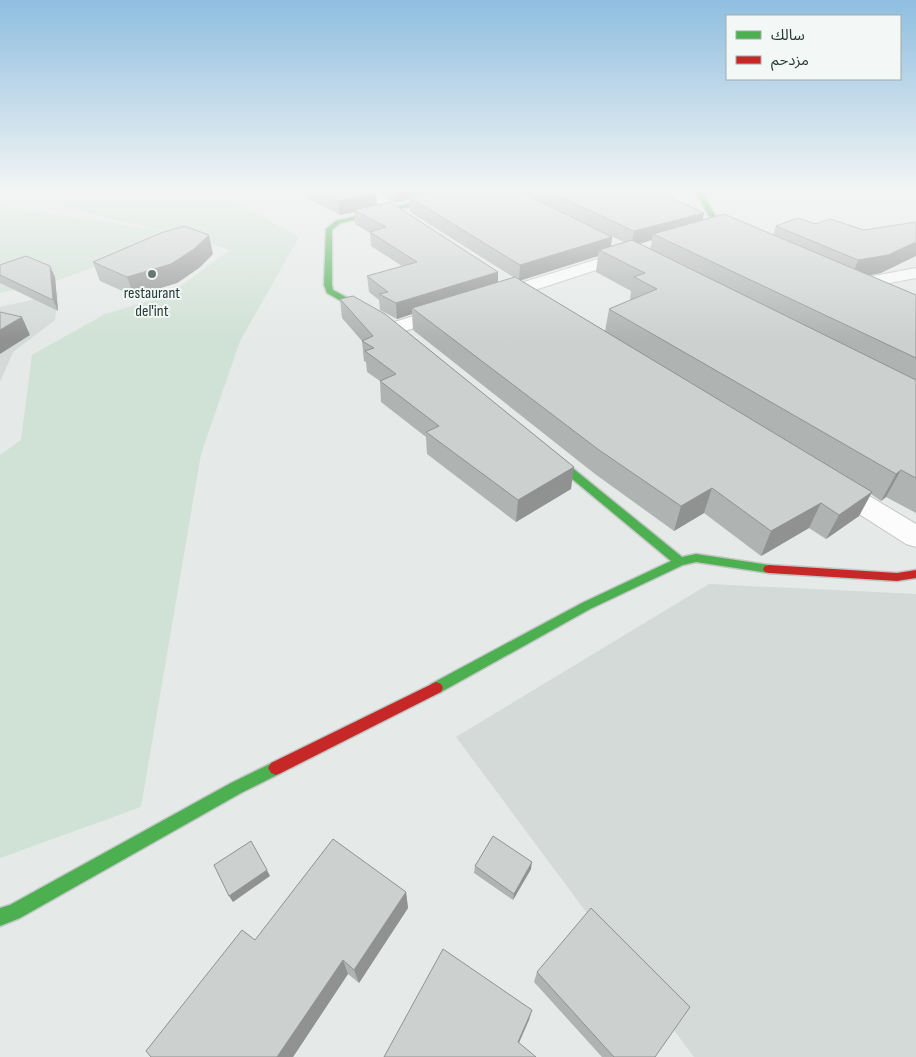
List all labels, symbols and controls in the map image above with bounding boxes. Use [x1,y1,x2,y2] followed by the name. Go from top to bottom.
[726,15,901,80] legend
[771,26,805,45] text: سالك
[771,51,809,71] text: مزدحم
[146,268,158,280] marker: restaurant del'int
[124,284,180,321] place label: restaurant del'int

